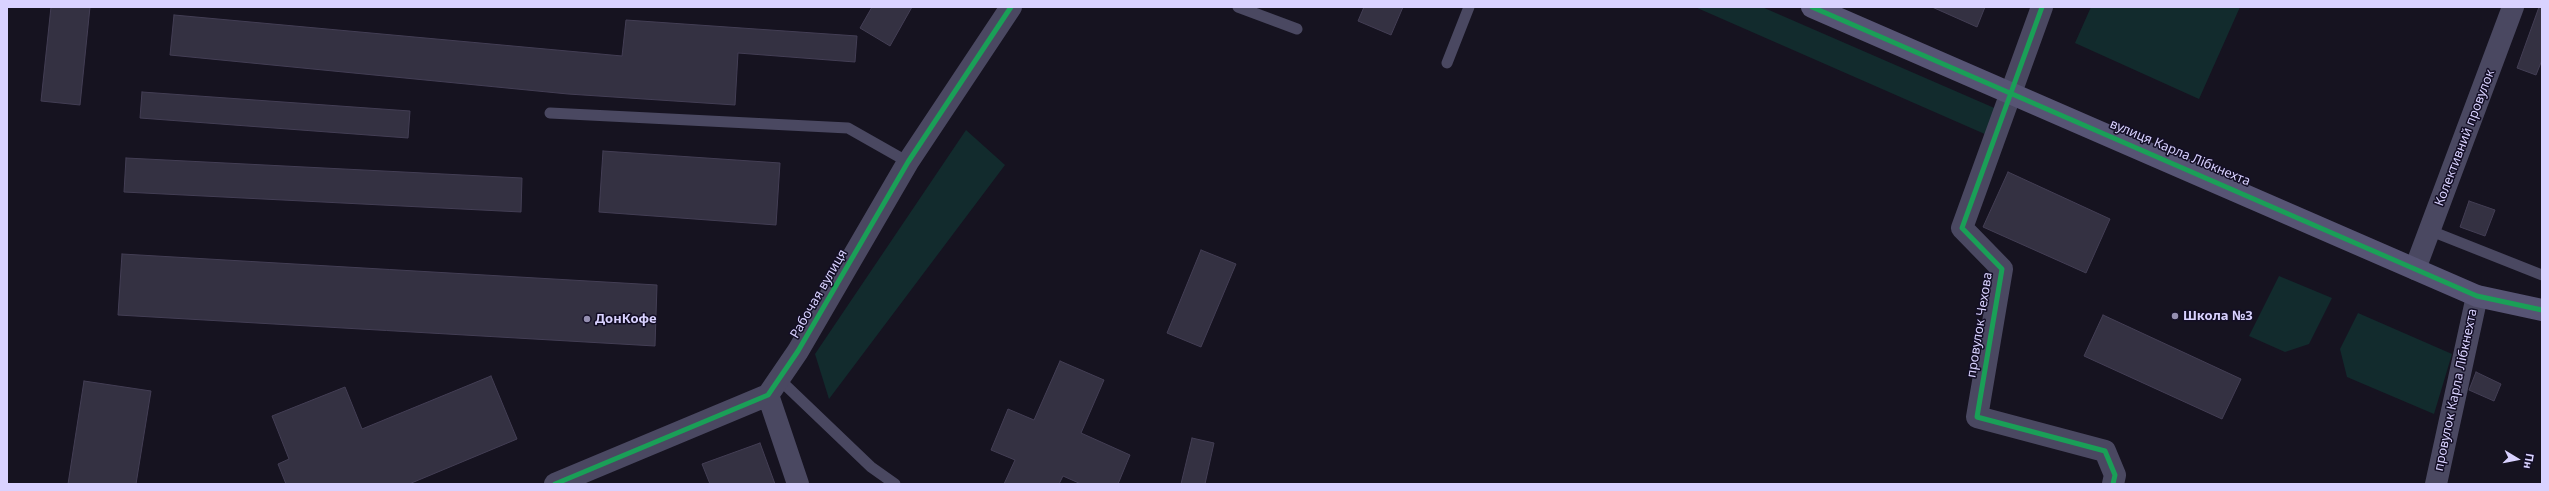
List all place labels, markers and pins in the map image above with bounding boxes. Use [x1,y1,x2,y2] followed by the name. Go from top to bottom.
[2183,308,2253,324] place label: Школа №3
[595,311,657,327] place label: ДонКофе
[2170,311,2180,321] marker: Школа №3
[582,314,592,324] marker: ДонКофе

